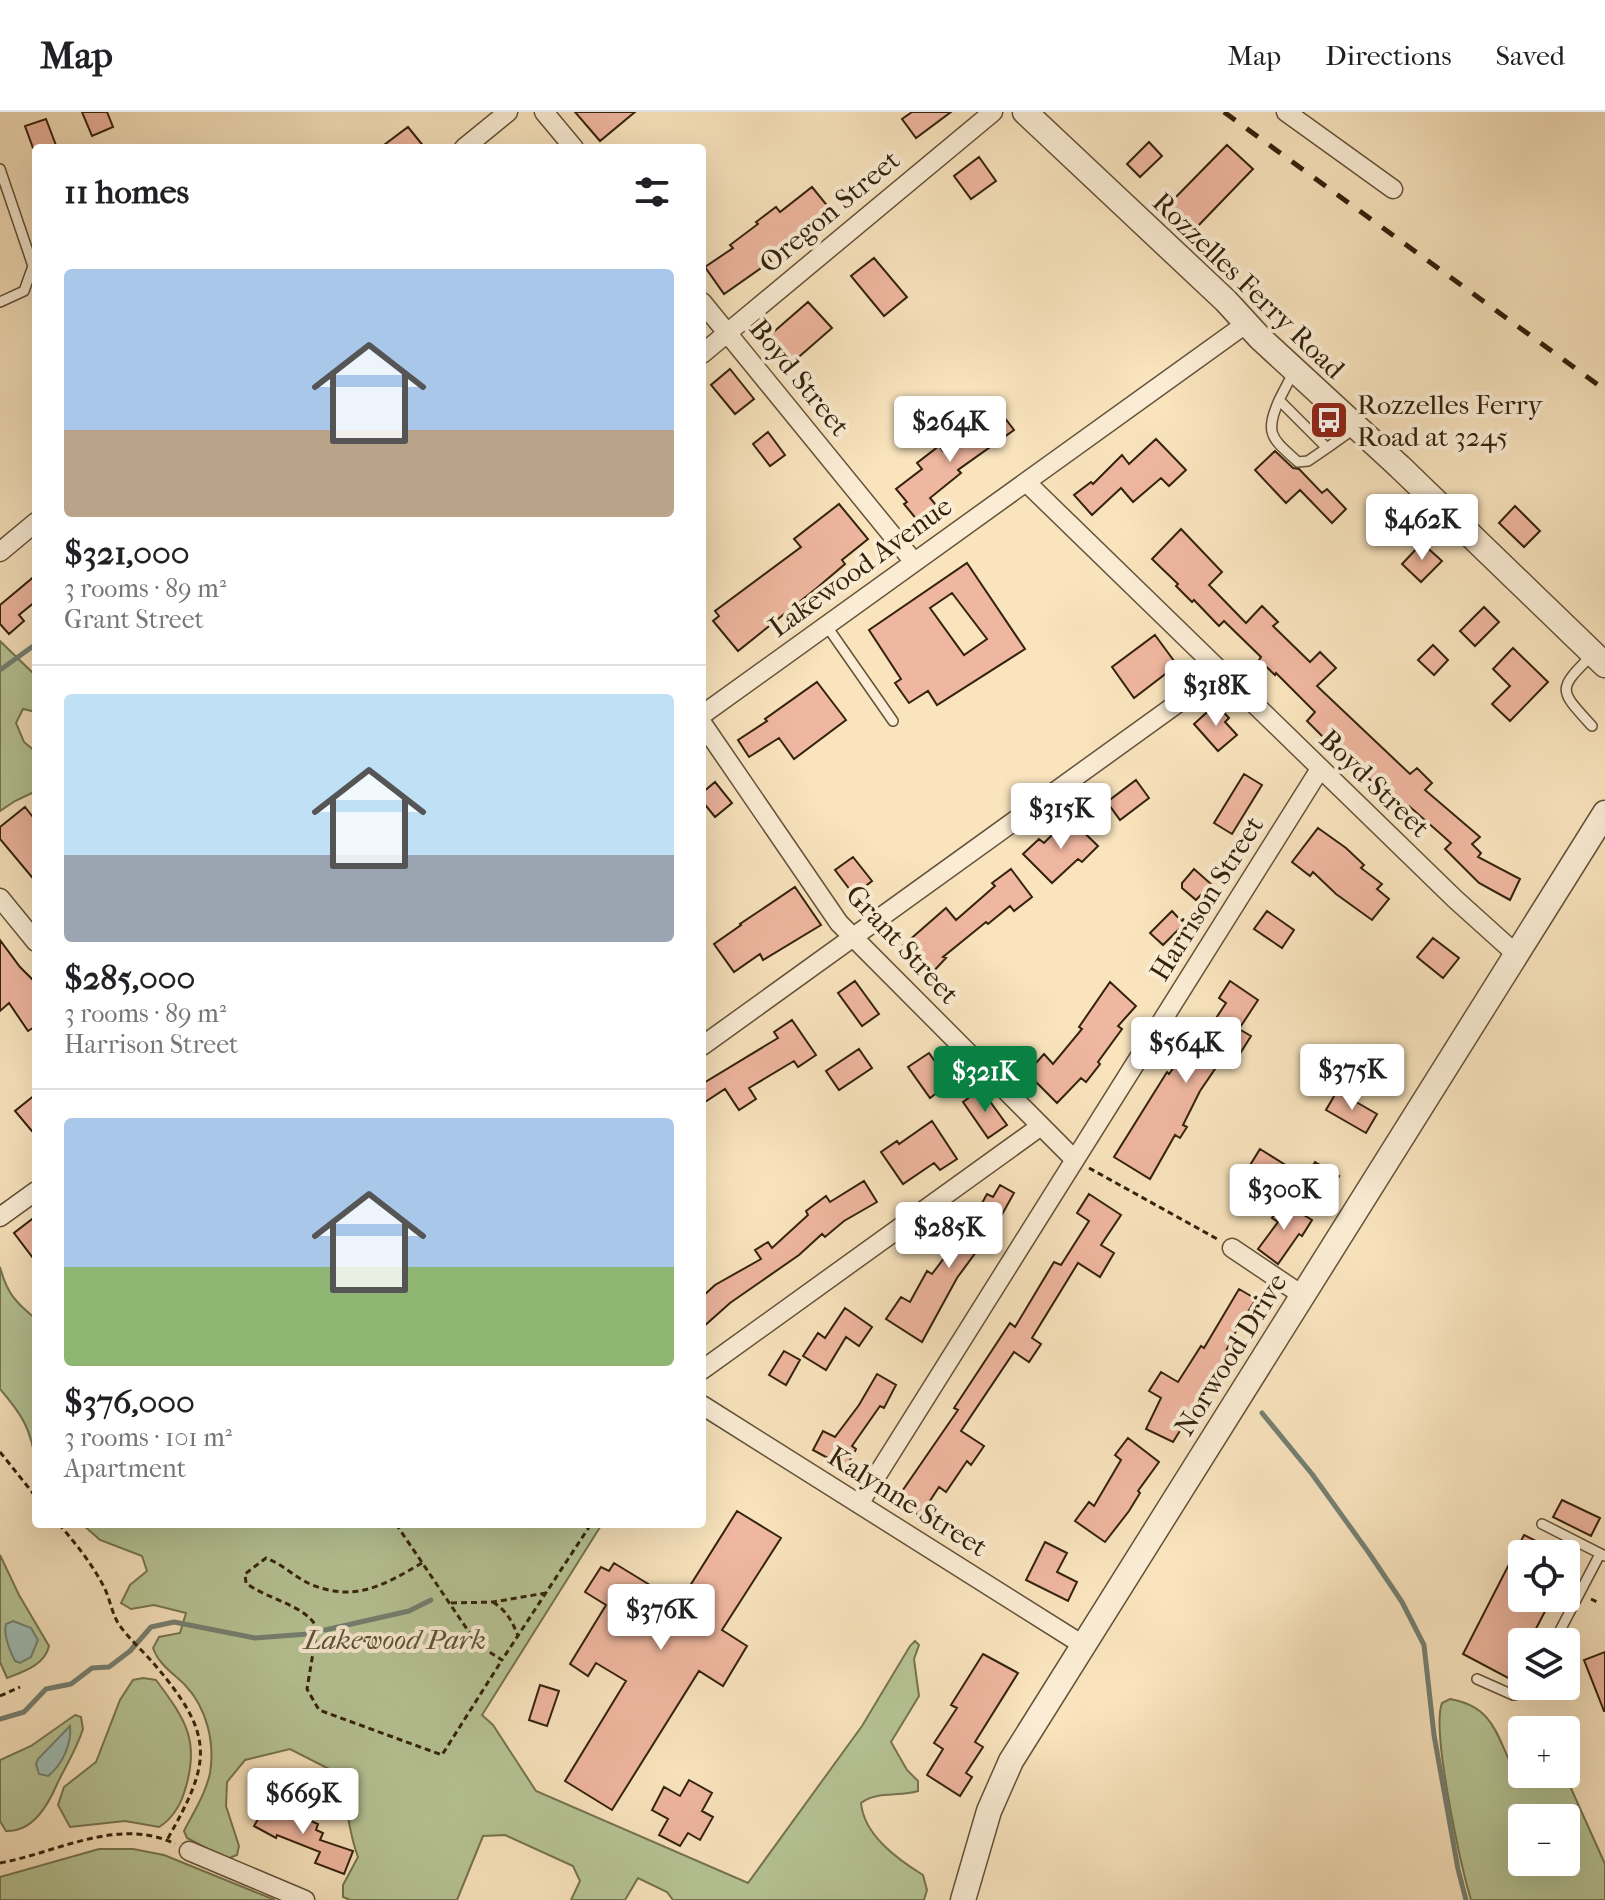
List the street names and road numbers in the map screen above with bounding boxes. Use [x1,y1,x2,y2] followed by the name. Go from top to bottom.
[753,143,906,280] street label: Oregon Street
[1146,185,1352,386] street label: Rozzelles Ferry Road
[743,312,857,442] street label: Boyd Street
[762,489,958,644] street label: Lakewood Avenue
[1313,723,1437,844] street label: Boyd Street
[1143,810,1270,987] street label: Harrison Street
[839,878,966,1011] street label: Grant Street
[1167,1267,1294,1442] street label: Norwood Drive
[822,1439,994,1564] street label: Kalynne Street

